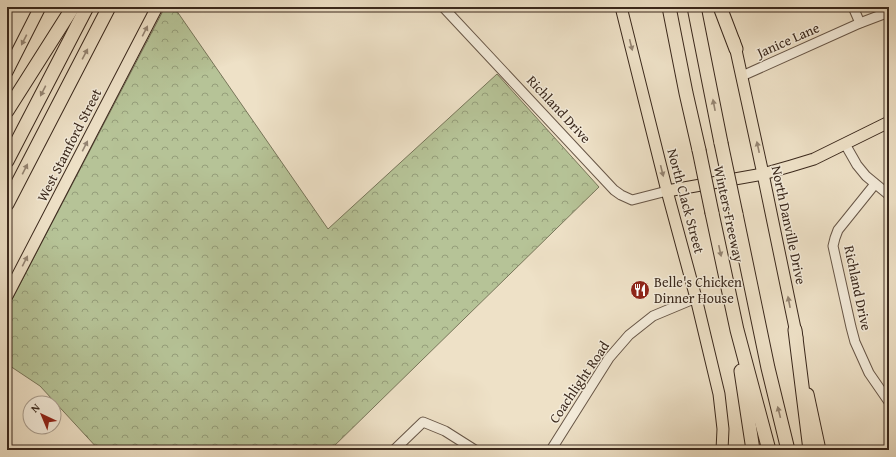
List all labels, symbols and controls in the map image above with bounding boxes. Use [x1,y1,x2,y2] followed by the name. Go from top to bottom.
[752,17,823,63] street label: Janice Lane
[142,25,148,36] one-way arrow
[20,34,27,45] one-way arrow
[628,39,634,51] one-way arrow
[82,48,88,60] one-way arrow
[522,71,596,148] street label: Richland Drive
[32,85,106,205] street label: West Stamford Street
[40,86,46,97] one-way arrow
[710,99,716,111] one-way arrow
[82,140,88,152] one-way arrow
[754,141,760,154] one-way arrow
[662,146,710,256] street label: North Clack Street
[22,164,28,175] one-way arrow
[709,164,749,264] street label: Winters Freeway
[767,164,811,287] street label: North Danville Drive
[660,165,666,177] one-way arrow
[839,244,877,333] street label: Richland Drive
[718,245,724,258] one-way arrow
[22,255,28,267] one-way arrow
[654,272,742,308] place label: Belle's Chicken Dinner House
[629,279,651,301] restaurant icon: Belle's Chicken Dinner House
[786,296,792,308] one-way arrow
[544,336,614,427] street label: Coachlight Road
[22,395,62,435] north arrow
[27,399,44,416] text: N
[776,406,782,418] one-way arrow

